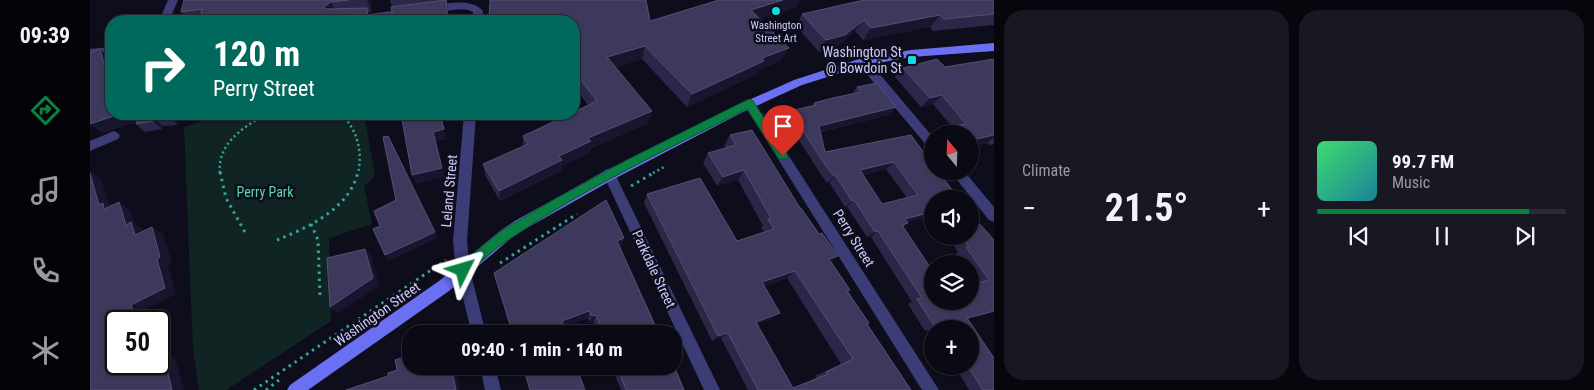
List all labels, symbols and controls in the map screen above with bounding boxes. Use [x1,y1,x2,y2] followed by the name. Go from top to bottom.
[770,5,782,17] marker: Washington Street Art
[750,19,802,45] place label: Washington Street Art
[20,23,70,48] text: 09:39
[213,34,300,75] text: 120 m
[130,35,195,100] icon: right
[822,44,902,76] place label: Washington St @ Bowdoin St
[906,54,918,66] marker: Washington St @ Bowdoin St
[213,76,315,101] text: Perry Street
[28,93,63,128] icon: directions
[762,105,804,156] pin
[769,112,797,140] icon: arrive
[924,125,979,180] north arrow
[924,125,979,375] map controls
[1392,150,1454,173] text: 99.7 FM
[438,154,460,228] street label: Leland Street
[1022,161,1070,180] text: Climate
[28,173,63,208] icon: music
[1392,173,1430,192] text: Music
[237,184,294,200] park label: Perry Park
[1105,186,1188,230] text: 21.5°
[924,190,979,245] button: sound
[1022,192,1036,225] text: −
[1257,192,1271,225] text: +
[830,206,878,270] street label: Perry Street
[1345,222,1373,250] icon: previous
[1428,222,1456,250] icon: pause
[1511,222,1539,250] icon: next
[629,227,679,311] street label: Parkdale Street
[436,243,488,295] position arrow
[28,253,63,288] icon: phone
[924,255,979,310] button: layers
[331,278,423,350] street label: Washington Street
[105,310,170,375] speed limit sign: 50
[924,320,979,375] button: +
[28,333,63,368] icon: climate
[461,338,623,361] text: 09:40 · 1 min · 140 m

